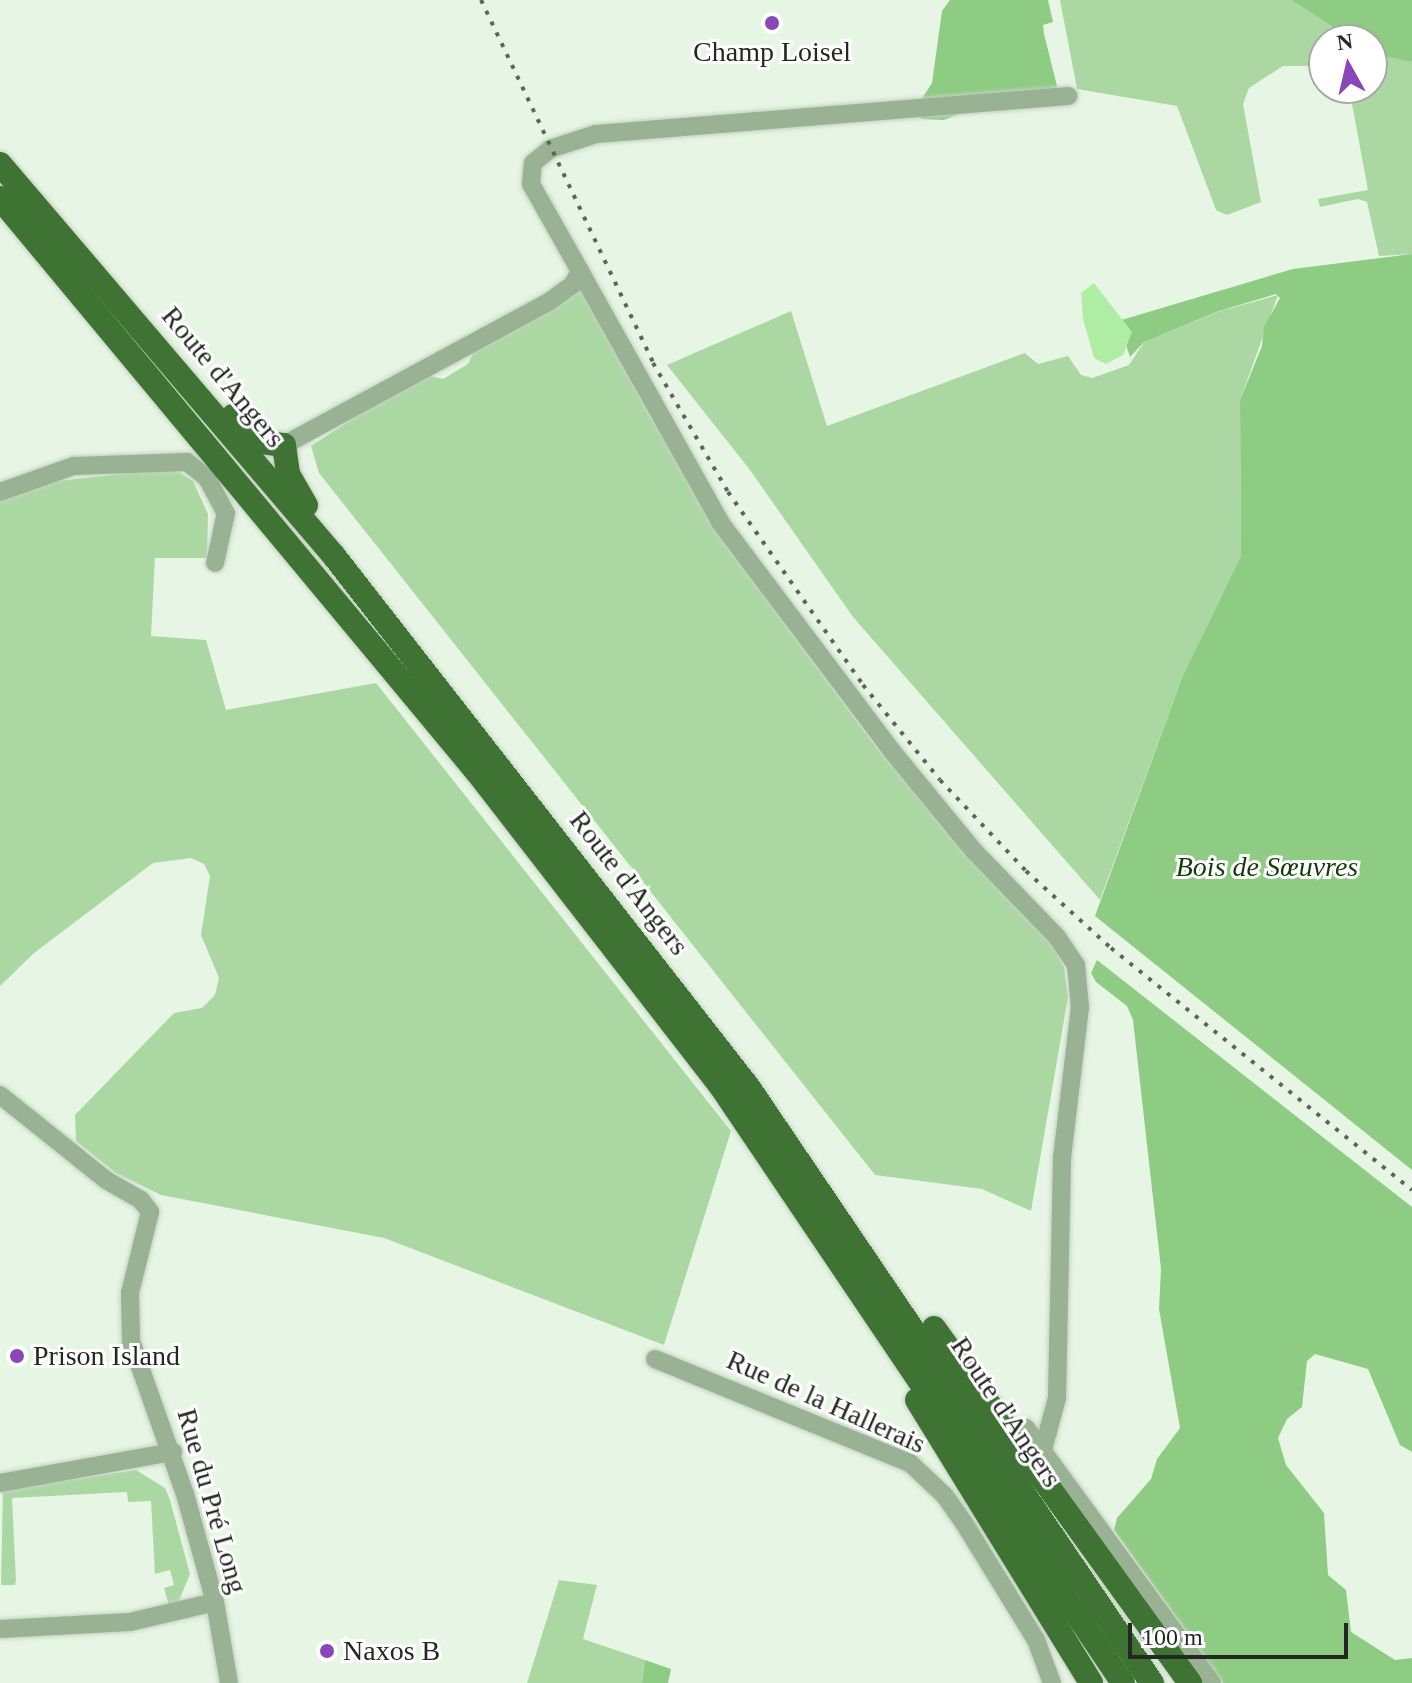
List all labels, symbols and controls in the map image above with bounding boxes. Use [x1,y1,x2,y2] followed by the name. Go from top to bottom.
[763,14,781,32] marker: Champ Loisel
[1308,24,1388,104] north arrow
[1335,28,1354,55] text: N
[693,35,851,69] place label: Champ Loisel
[154,300,292,454] street label: Route d'Angers
[562,804,696,962] street label: Route d'Angers
[1176,850,1358,884] park label: Bois de Sœuvres
[943,1331,1069,1493] street label: Route d'Angers
[33,1339,180,1373] place label: Prison Island
[722,1343,930,1461] street label: Rue de la Hallerais
[8,1347,26,1365] marker: Prison Island
[170,1405,254,1597] street label: Rue du Pré Long
[1132,1607,1352,1657] scale bar
[1142,1624,1203,1650] text: 100 m
[343,1634,440,1668] place label: Naxos B
[318,1642,336,1660] marker: Naxos B

